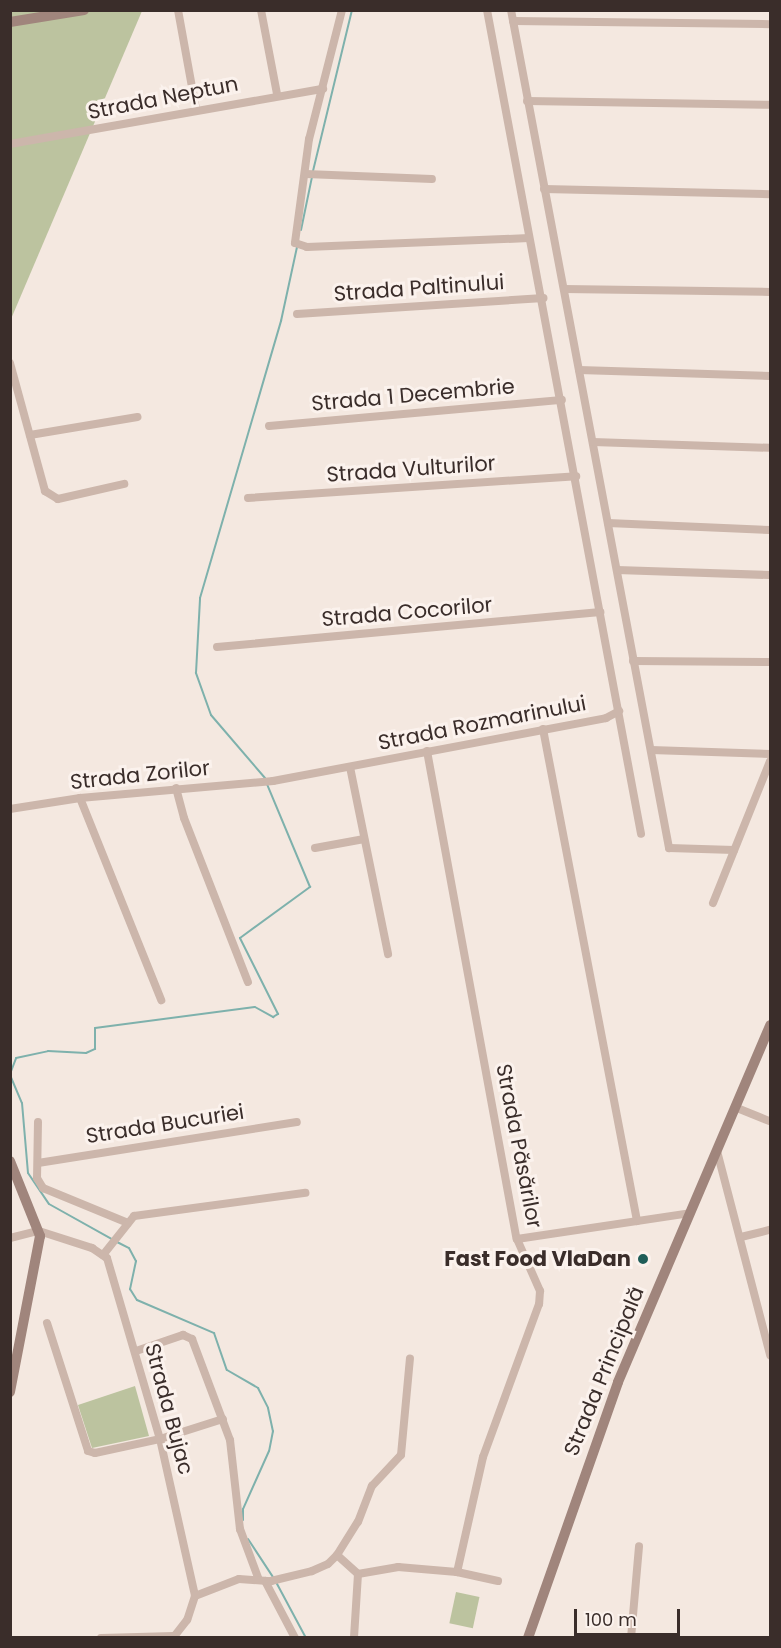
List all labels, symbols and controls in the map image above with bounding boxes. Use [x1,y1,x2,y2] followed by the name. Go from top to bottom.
[86,71,240,125] street label: Strada Neptun
[333,269,505,307] street label: Strada Paltinului
[310,374,516,416] street label: Strada 1 Decembrie
[326,451,496,487] street label: Strada Vulturilor
[321,592,493,632] street label: Strada Cocorilor
[376,690,588,756] street label: Strada Rozmarinului
[69,755,211,795] street label: Strada Zorilor
[491,1062,547,1230] street label: Strada Păsărilor
[84,1099,246,1149] street label: Strada Bucuriei
[444,1246,631,1272] place label: Fast Food VlaDan
[636,1252,650,1266] marker: Fast Food VlaDan
[559,1283,649,1459] street label: Strada Principală
[139,1341,199,1477] street label: Strada Bujac
[577,1597,684,1635] scale bar
[585,1607,637,1632] text: 100 m

